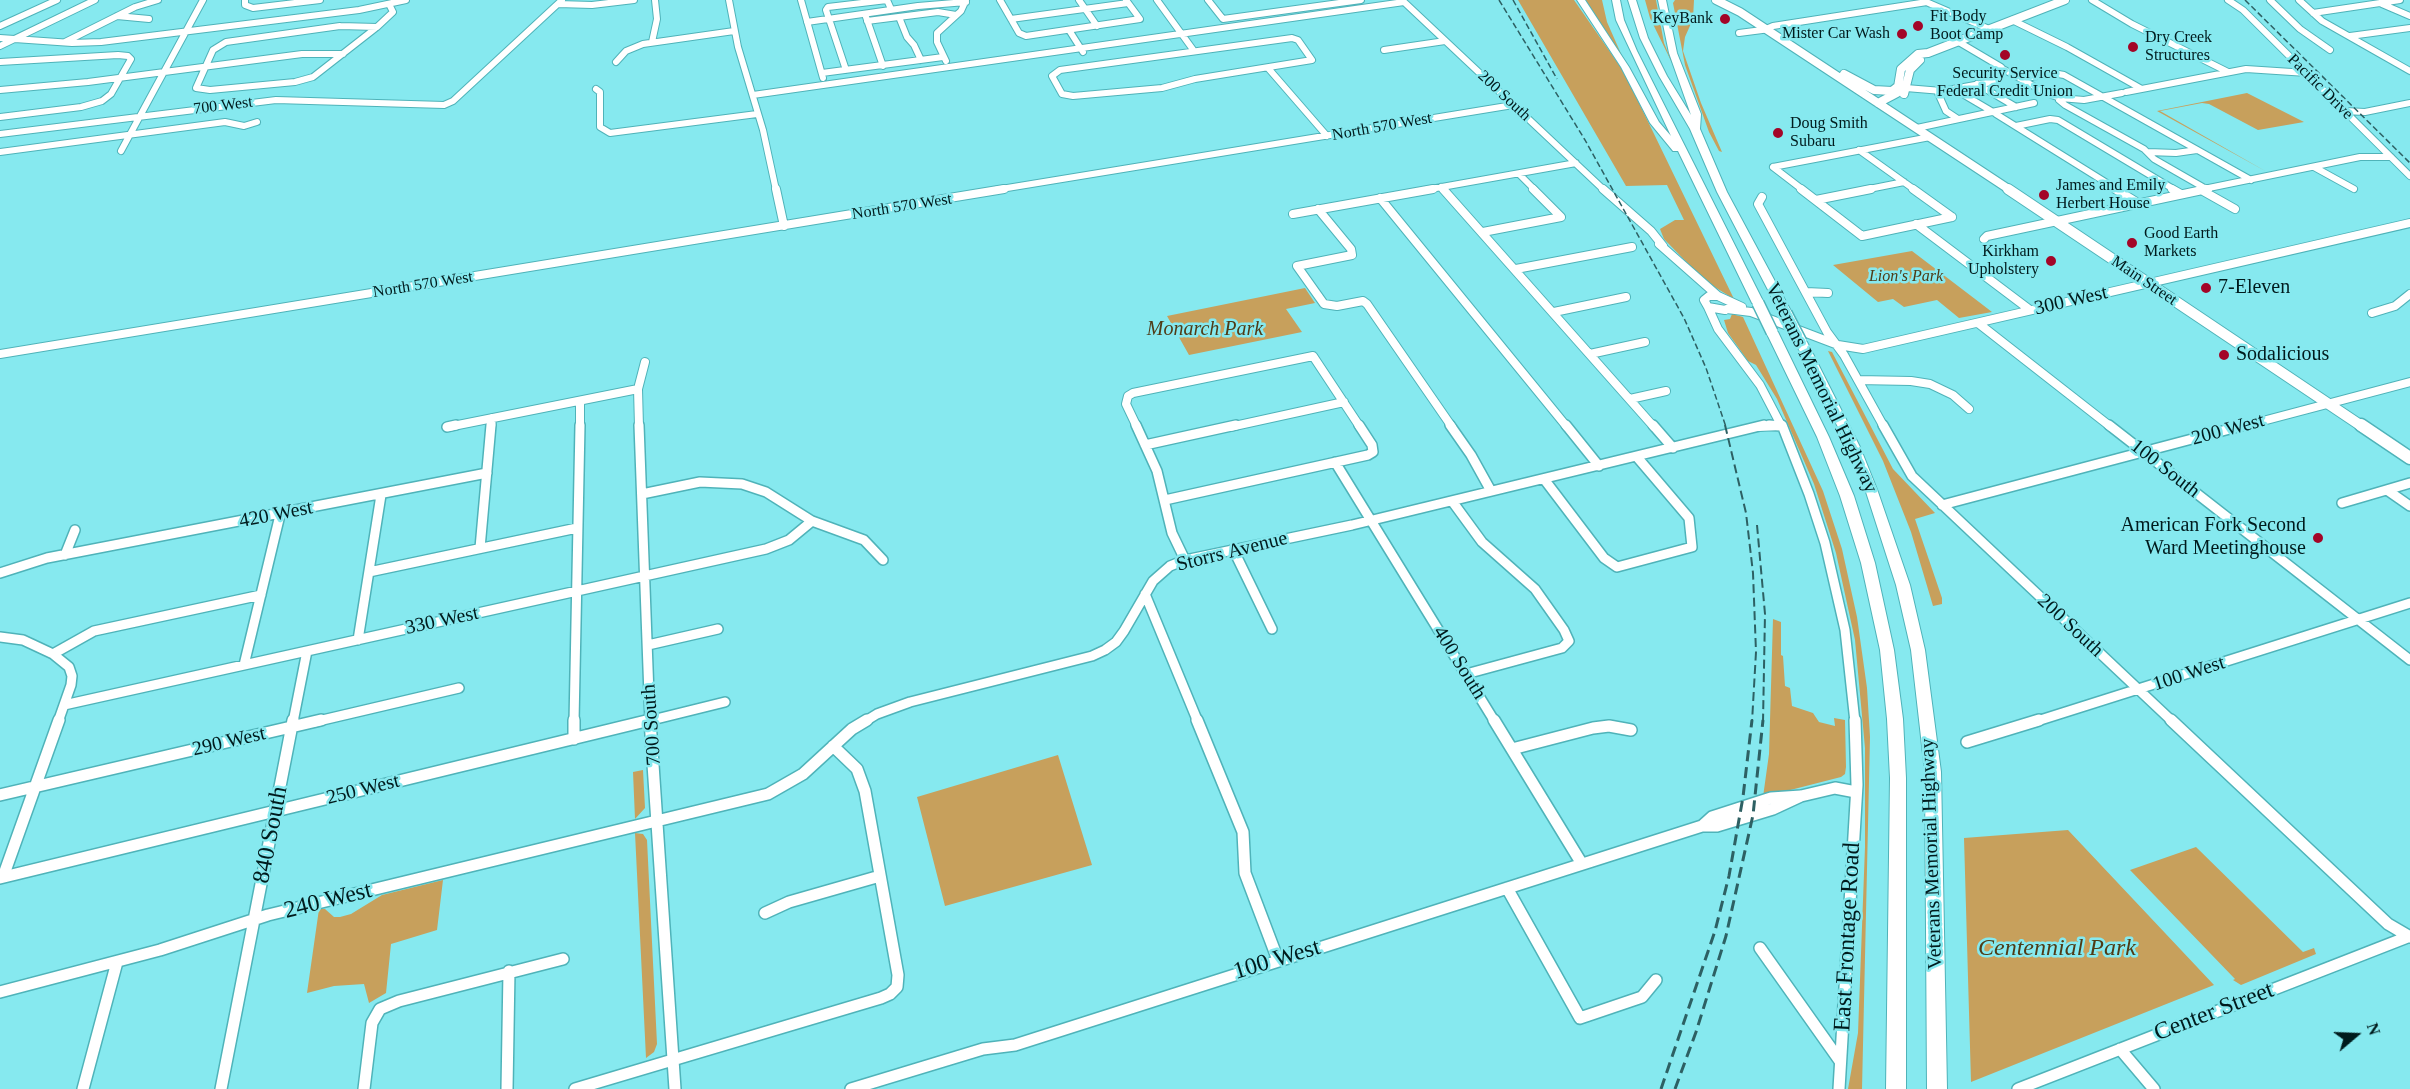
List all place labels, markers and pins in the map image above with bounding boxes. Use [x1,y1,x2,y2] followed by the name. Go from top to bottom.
[1930,7,2003,45] place label: Fit Body Boot Camp
[1653,9,1713,29] place label: KeyBank
[1718,12,1732,26] marker: KeyBank
[1911,19,1925,33] marker: Fit Body Boot Camp
[1782,24,1890,44] place label: Mister Car Wash
[1895,27,1909,41] marker: Mister Car Wash
[2145,28,2212,66] place label: Dry Creek Structures
[2126,40,2140,54] marker: Dry Creek Structures
[1998,48,2012,62] marker: Security Service Federal Credit Union
[1937,64,2073,102] place label: Security Service Federal Credit Union
[1790,114,1868,152] place label: Doug Smith Subaru
[1771,126,1785,140] marker: Doug Smith Subaru
[2056,176,2165,214] place label: James and Emily Herbert House
[2037,188,2051,202] marker: James and Emily Herbert House
[2144,224,2218,262] place label: Good Earth Markets
[2125,236,2139,250] marker: Good Earth Markets
[1968,242,2039,280] place label: Kirkham Upholstery
[2044,254,2058,268] marker: Kirkham Upholstery
[2218,276,2290,300] place label: 7-Eleven
[2199,281,2213,295] marker: 7-Eleven
[2236,343,2329,367] place label: Sodalicious
[2217,348,2231,362] marker: Sodalicious
[2120,514,2306,561] place label: American Fork Second Ward Meetinghouse
[2311,531,2325,545] marker: American Fork Second Ward Meetinghouse

